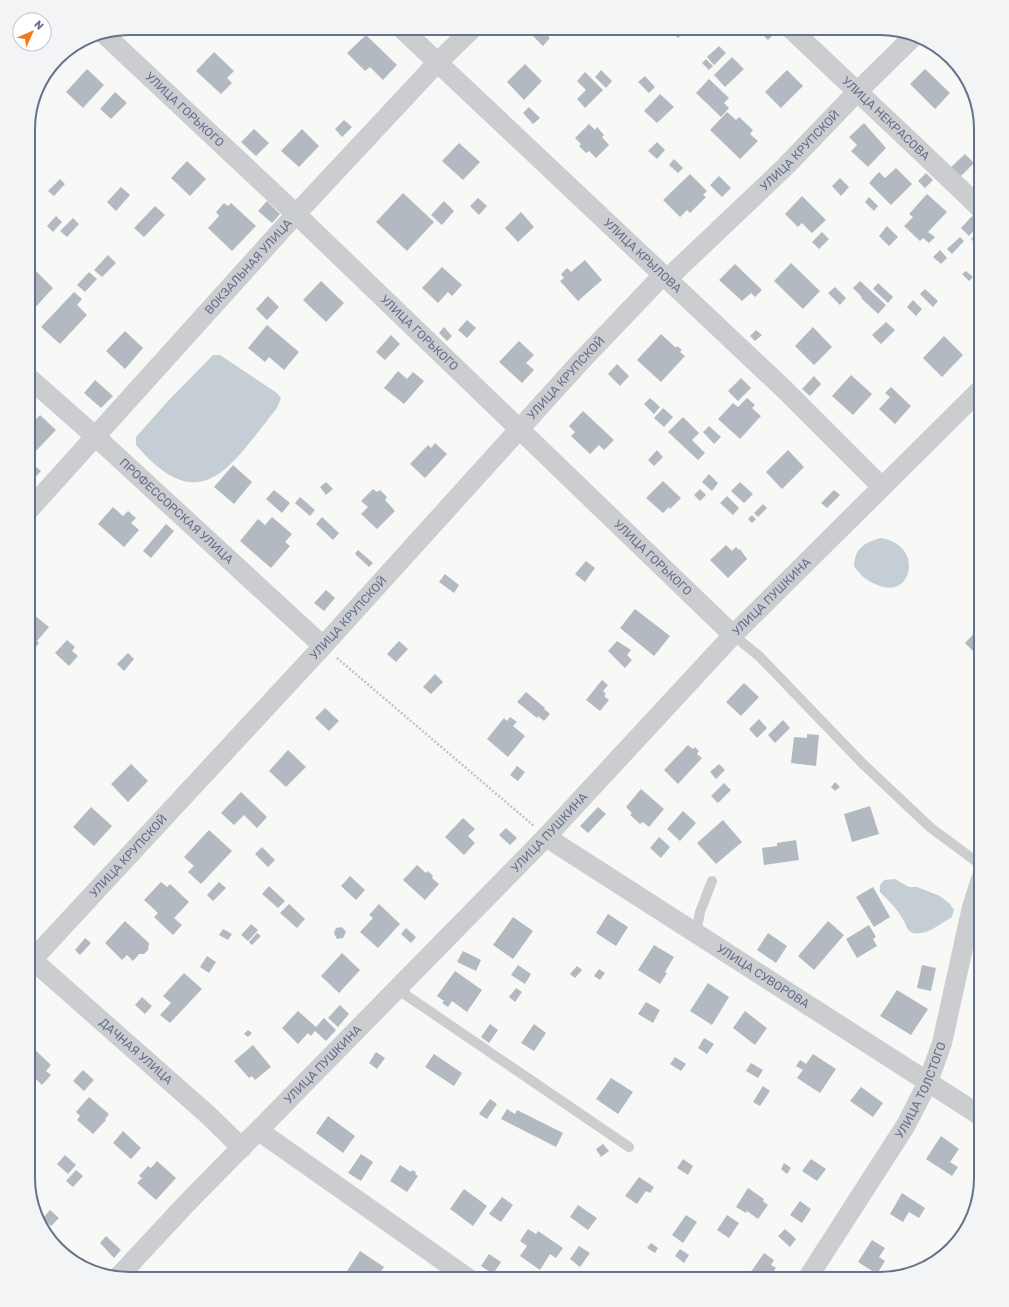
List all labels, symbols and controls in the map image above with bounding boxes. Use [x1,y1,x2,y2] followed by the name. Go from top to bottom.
[12,12,52,52] north arrow
[31,18,46,33] text: N
[142,69,227,150] street label: УЛИЦА ГОРЬКОГО
[839,74,933,163] street label: УЛИЦА НЕКРАСОВА
[757,107,843,194] street label: УЛИЦА КРУПСКОЙ
[202,216,295,317] street label: ВОКЗАЛЬНАЯ УЛИЦА
[601,216,684,296] street label: УЛИЦА КРЫЛОВА
[378,292,461,374] street label: УЛИЦА ГОРЬКОГО
[525,334,608,422] street label: УЛИЦА КРУПСКОЙ
[117,455,236,567] street label: ПРОФЕССОРСКАЯ УЛИЦА
[611,517,695,598] street label: УЛИЦА ГОРЬКОГО
[730,555,813,638] street label: УЛИЦА ПУШКИНА
[307,573,390,662] street label: УЛИЦА КРУПСКОЙ
[508,790,590,875] street label: УЛИЦА ПУШКИНА
[87,812,170,900] street label: УЛИЦА КРУПСКОЙ
[714,942,812,1011] street label: УЛИЦА СУВОРОВА
[97,1015,175,1087] street label: ДАЧНАЯ УЛИЦА
[282,1022,365,1106] street label: УЛИЦА ПУШКИНА
[892,1040,949,1141] street label: УЛИЦА ТОЛСТОГО

